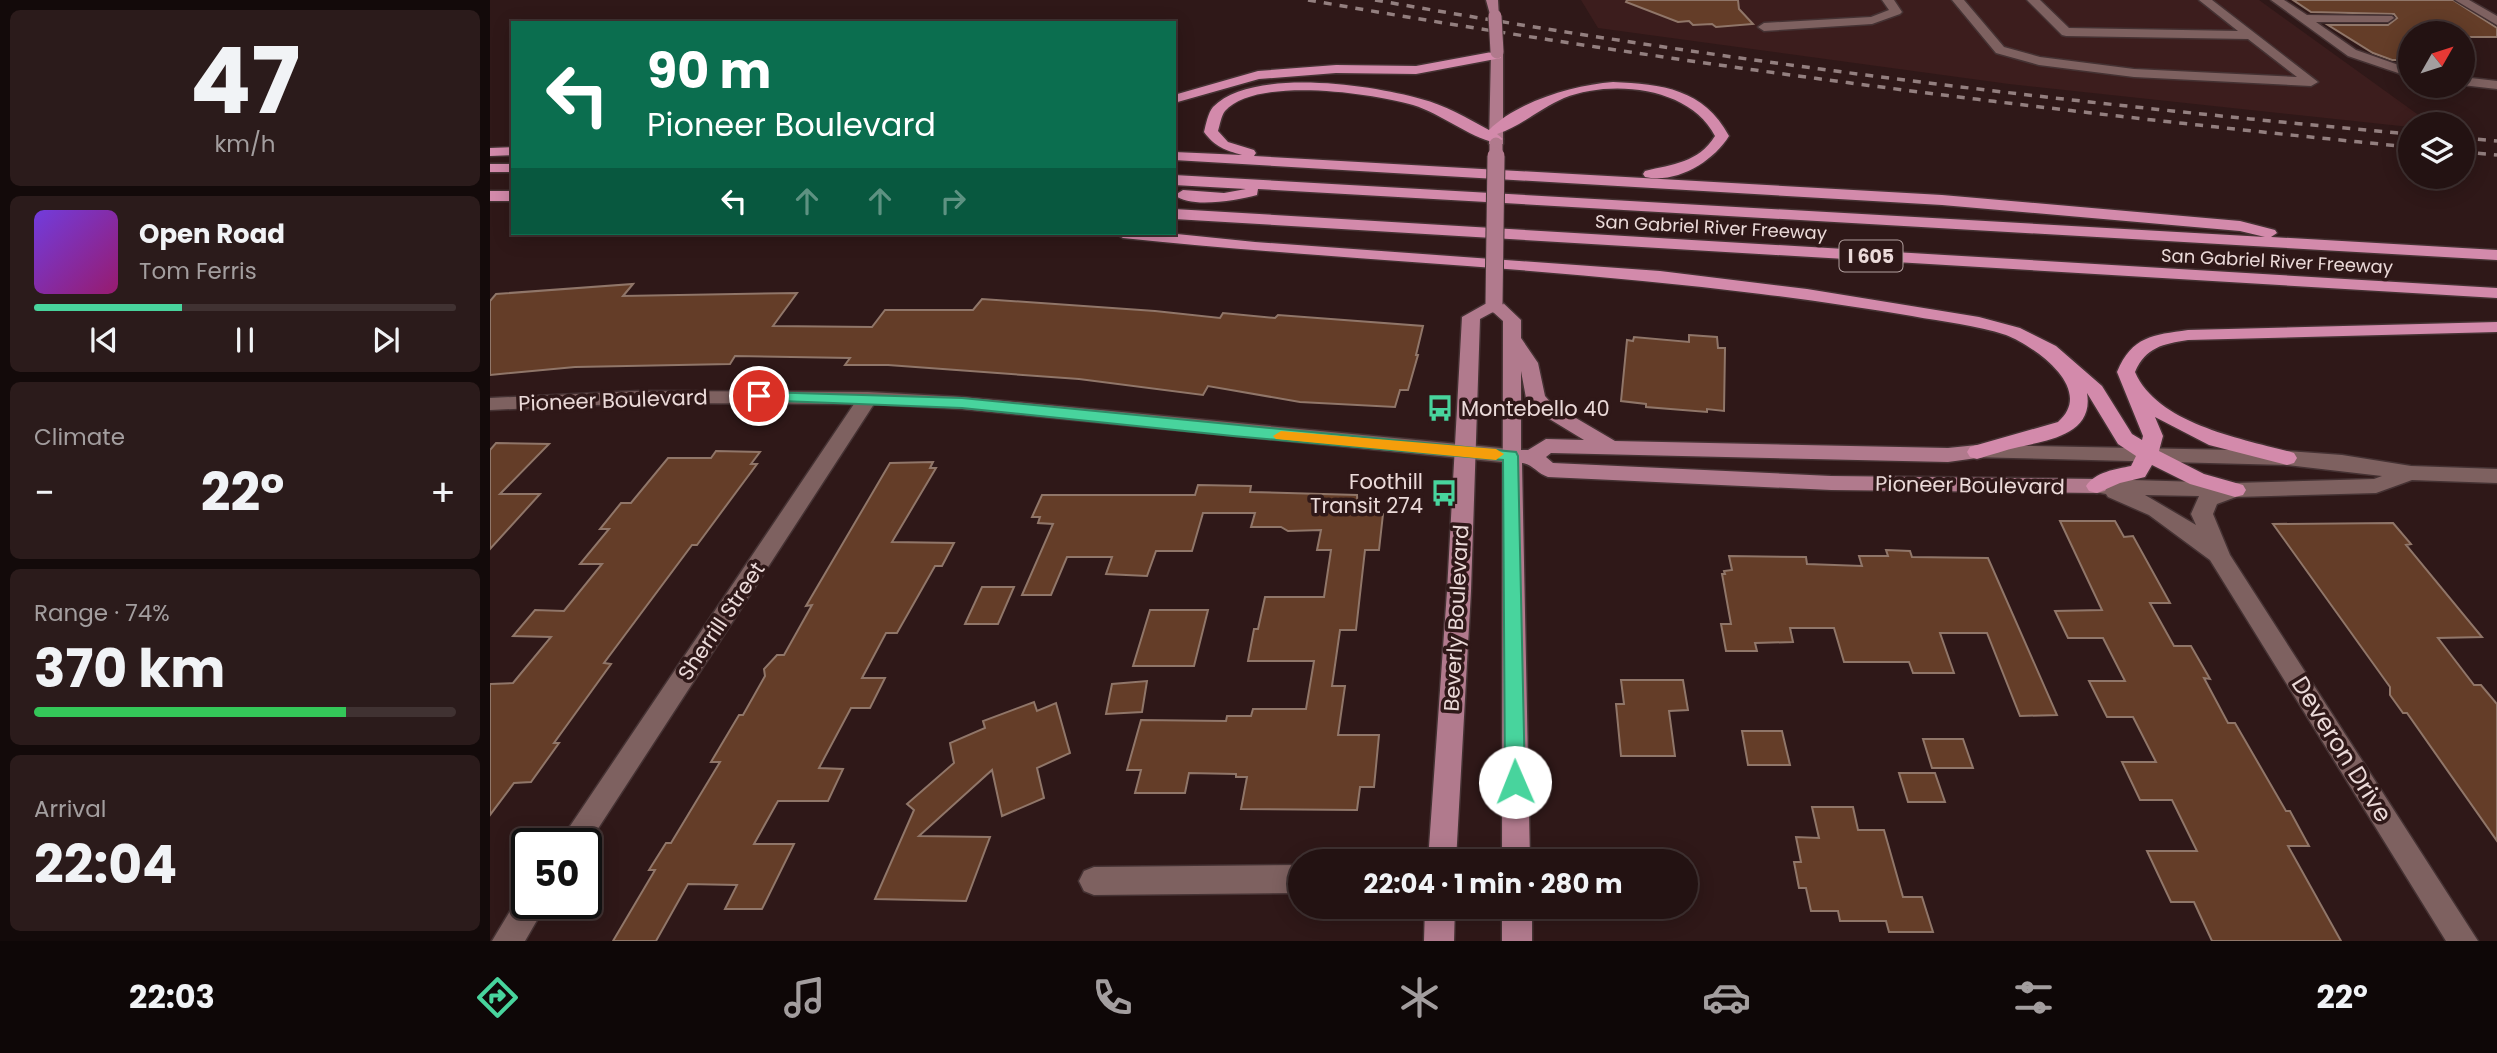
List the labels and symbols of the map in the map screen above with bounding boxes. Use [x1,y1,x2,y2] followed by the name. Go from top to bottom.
[2398,21,2474,98] north arrow
[1594,208,1828,246] street label: San Gabriel River Freeway
[1840,240,1902,272] road number: I 605
[2160,242,2394,280] street label: San Gabriel River Freeway
[729,366,789,426] pin
[518,382,708,418] street label: Pioneer Boulevard
[1425,393,1455,423] bus stop icon: Montebello 40
[1461,394,1610,423] place label: Montebello 40
[1310,467,1423,520] place label: Foothill Transit 274
[1875,469,2065,501] street label: Pioneer Boulevard
[1429,478,1459,508] bus stop icon: Foothill Transit 274
[1437,524,1475,712] street label: Beverly Boulevard
[671,556,771,686] street label: Sherrill Street
[2284,670,2400,828] street label: Deveron Drive
[1478,745,1552,819] position arrow
[511,828,602,919] speed limit sign: 50

